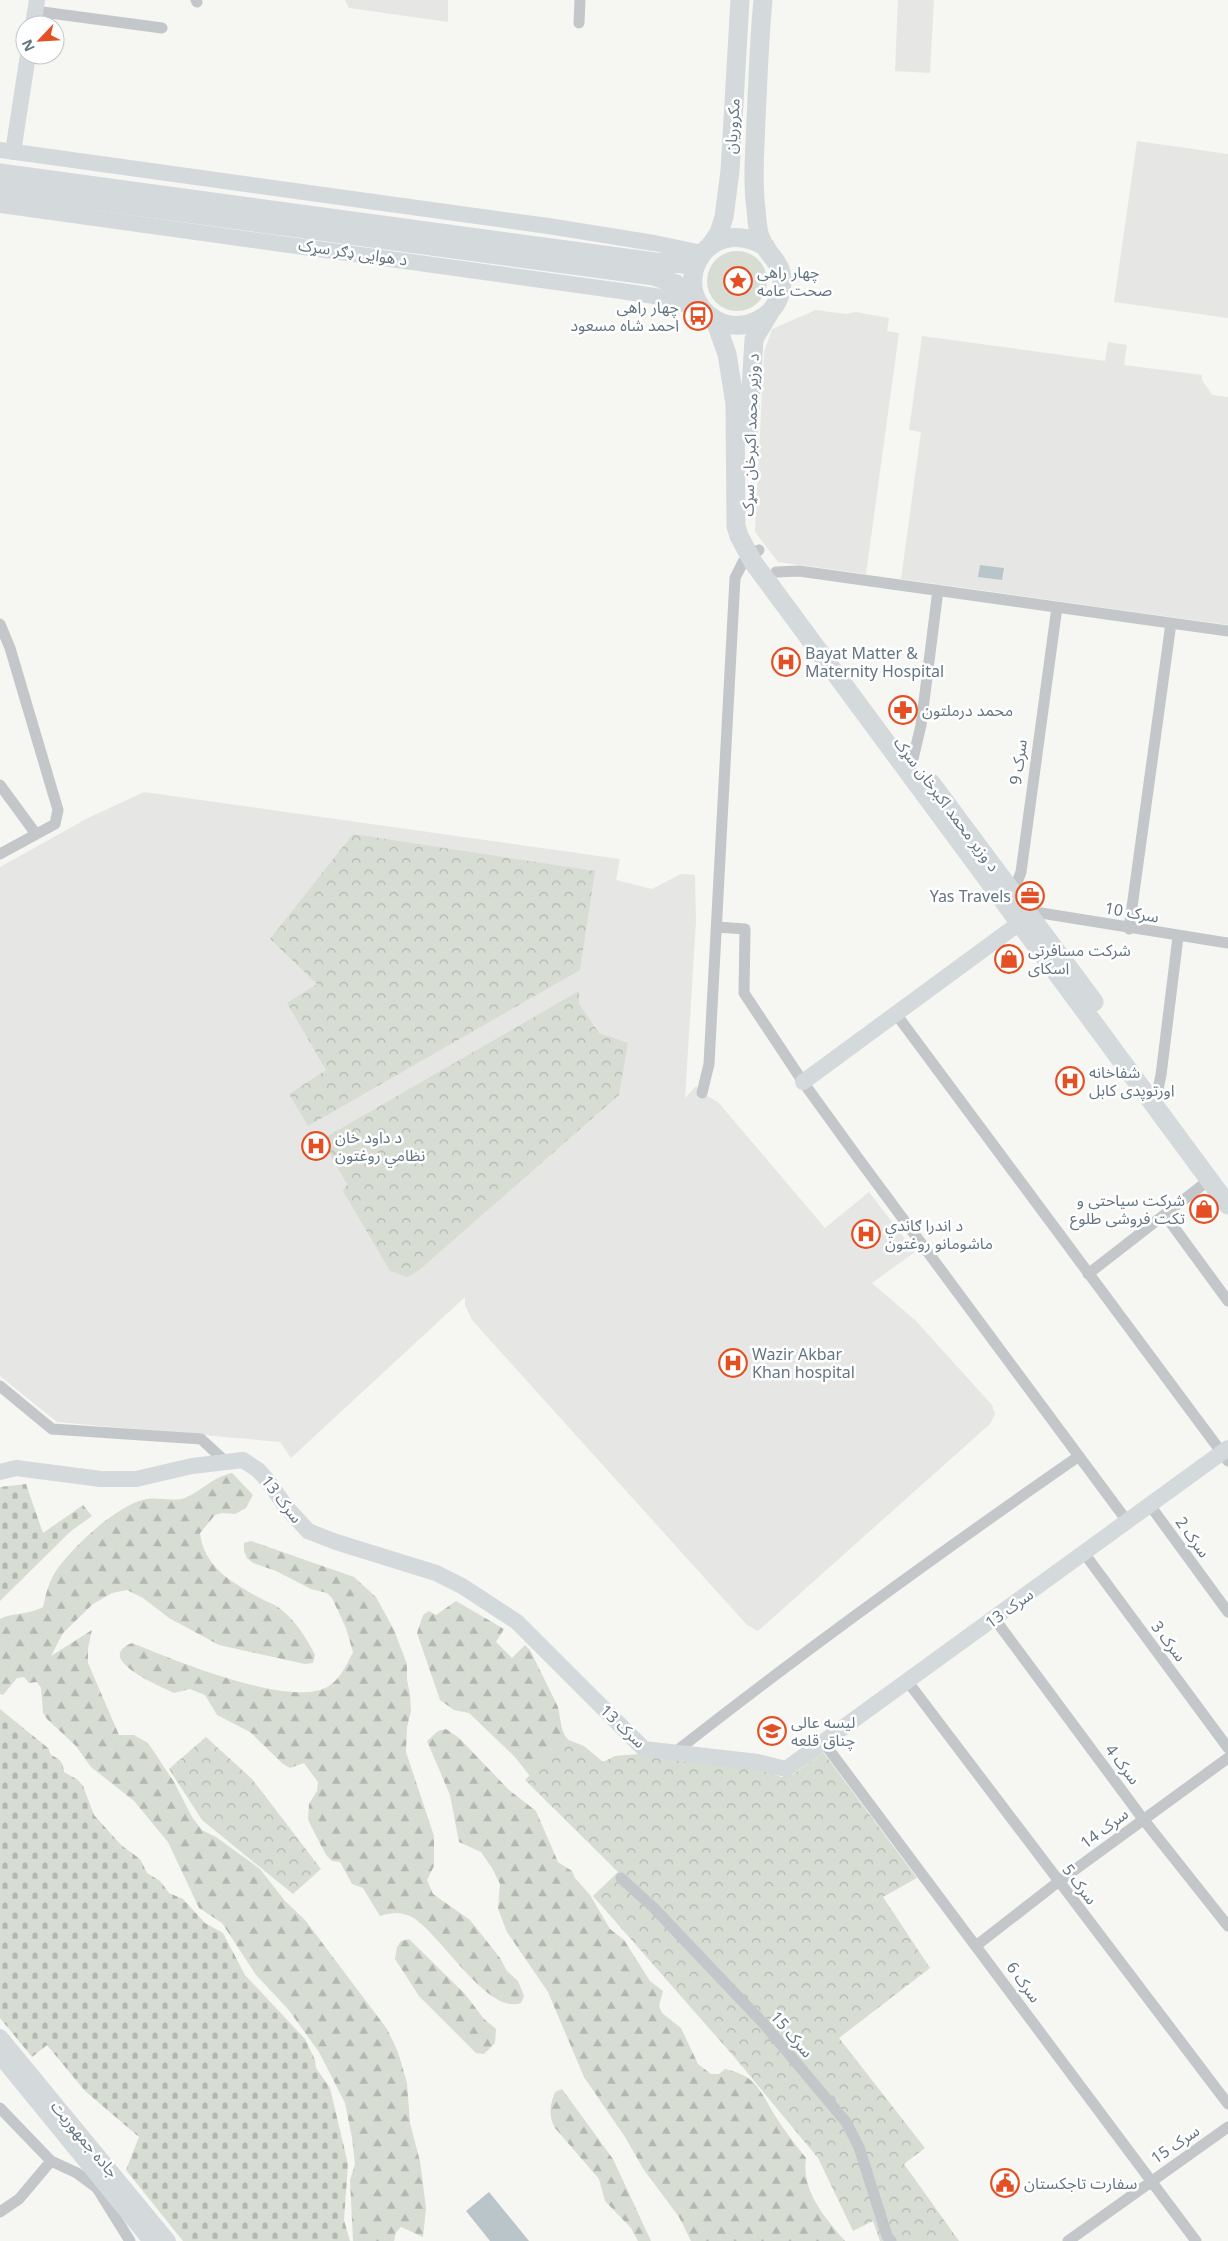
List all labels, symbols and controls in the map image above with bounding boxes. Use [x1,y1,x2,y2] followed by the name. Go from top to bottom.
[15,15,65,65] north arrow
[17,37,39,55] text: N
[719,97,745,155] street label: مکروریان
[297,233,409,271] street label: د هوایی ډګر سړک
[757,261,832,301] place label: چهار راهی صحت عامه
[723,266,753,296] place icon: چهار راهی صحت عامه
[570,296,679,336] place label: چهار راهی احمد شاه مسعود
[683,301,713,331] bus stop icon: چهار راهی احمد شاه مسعود
[736,353,764,517] street label: د وزیر محمد اکبرخان سړک
[805,642,944,682] place label: Bayat Matter & Maternity Hospital
[771,647,801,677] hospital icon: Bayat Matter & Maternity Hospital
[888,695,918,725] pharmacy icon: محمد درملتون
[922,699,1013,721] place label: محمد درملتون
[889,732,1005,876] street label: د وزیر محمد اکبرخان سړک
[1004,738,1032,786] street label: سرک 9
[1015,881,1045,911] office icon: Yas Travels
[930,885,1011,907] place label: Yas Travels
[1103,896,1161,928] street label: سرک 10
[1028,939,1131,979] place label: شرکت مسافرتی اسکای
[994,944,1024,974] shop icon: شرکت مسافرتی اسکای
[1089,1061,1175,1101] place label: شفاخانه اورتوپدی کابل
[1055,1066,1085,1096] hospital icon: شفاخانه اورتوپدی کابل
[335,1126,425,1168] place label: د داود خان نظامي روغتون
[301,1131,331,1161] hospital icon: د داود خان نظامي روغتون
[1070,1189,1185,1231] place label: شرکت سیاحتی و تکت فروشی طلوع
[1189,1194,1219,1224] shop icon: شرکت سیاحتی و تکت فروشی طلوع
[885,1214,993,1254] place label: د اندرا ګاندي ماشومانو روغتون
[851,1219,881,1249] hospital icon: د اندرا ګاندي ماشومانو روغتون
[752,1343,855,1383] place label: Wazir Akbar Khan hospital
[718,1348,748,1378] hospital icon: Wazir Akbar Khan hospital
[256,1471,308,1527] street label: سرک 13
[1171,1512,1215,1562] street label: سرک 2
[980,1583,1038,1633] street label: سرک 13
[1146,1616,1192,1666] street label: سرک 3
[595,1699,651,1753] street label: سرک 13
[791,1711,855,1751] place label: لیسه عالی چناق قلعه
[757,1716,787,1746] school or university icon: لیسه عالی چناق قلعه
[1100,1739,1146,1789] street label: سرک 4
[1076,1803,1132,1853] street label: سرک 14
[1057,1859,1103,1909] street label: سرک 5
[1002,1957,1046,2007] street label: سرک 6
[766,2006,818,2062] street label: سرک 15
[46,2096,124,2182] street label: جاده جمهوریت
[1146,2119,1204,2169] street label: سرک 15
[990,2168,1020,2198] public building icon: سفارت تاجکستان
[1024,2172,1137,2194] place label: سفارت تاجکستان

